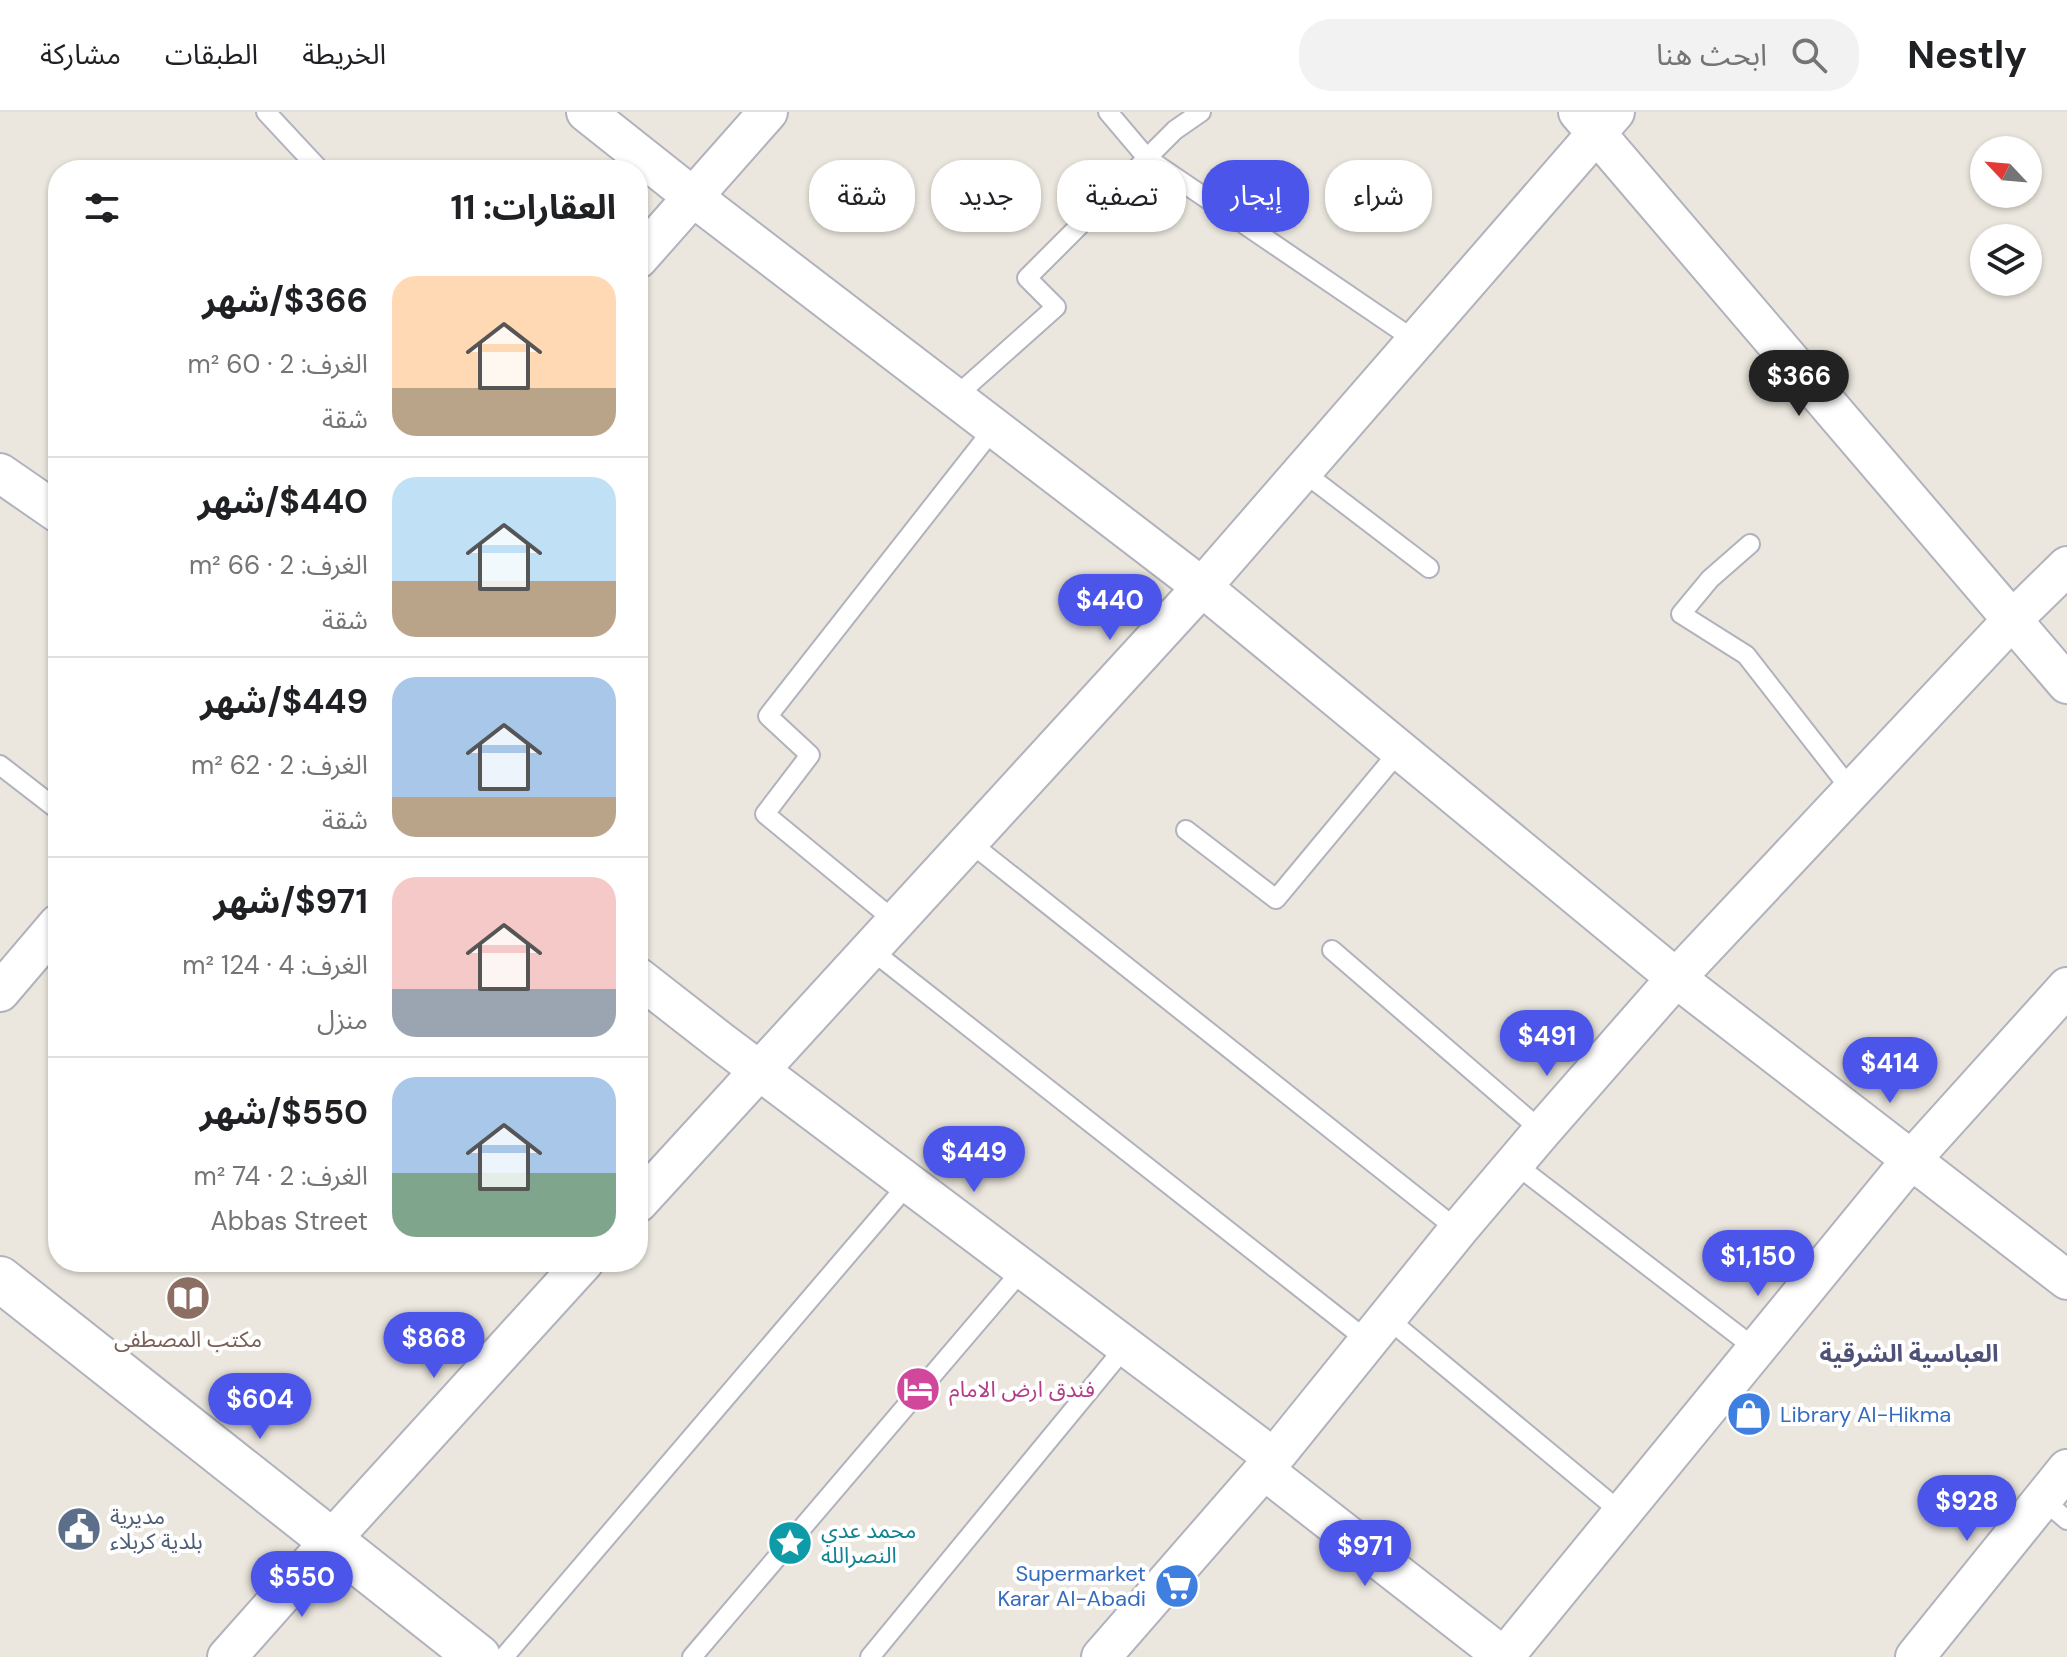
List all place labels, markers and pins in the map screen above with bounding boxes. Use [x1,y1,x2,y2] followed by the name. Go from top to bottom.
[1752,350,1846,418] pin: $366
[1063,574,1157,642] pin: $440
[1500,1010,1594,1078] pin: $491
[1843,1037,1937,1105] pin: $414
[927,1126,1021,1194] pin: $449
[1693,1230,1823,1298] pin: $1,150
[164,1274,212,1322] library icon: مكتب المصطفى
[387,1312,481,1380] pin: $868
[114,1325,262,1354] place label: مكتب المصطفى
[894,1365,942,1413] hotel icon: فندق ارض الامام
[213,1373,307,1441] pin: $604
[949,1375,1095,1406] place label: فندق ارض الامام
[1725,1390,1773,1438] shop icon: Library Al-Hikma
[1780,1400,1951,1429] place label: Library Al-Hikma
[1920,1475,2014,1543] pin: $928
[110,1502,203,1556] place label: مديرية بلدية كربلاء
[55,1505,103,1553] public building icon: مديرية بلدية كربلاء
[821,1516,916,1570] place label: محمد عدي النصرالله
[766,1519,814,1567] place icon: محمد عدي النصرالله
[1318,1520,1412,1588] pin: $971
[255,1551,349,1619] pin: $550
[997,1559,1146,1613] place label: Supermarket Karar Al-Abadi
[1153,1562,1201,1610] supermarket icon: Supermarket Karar Al-Abadi

